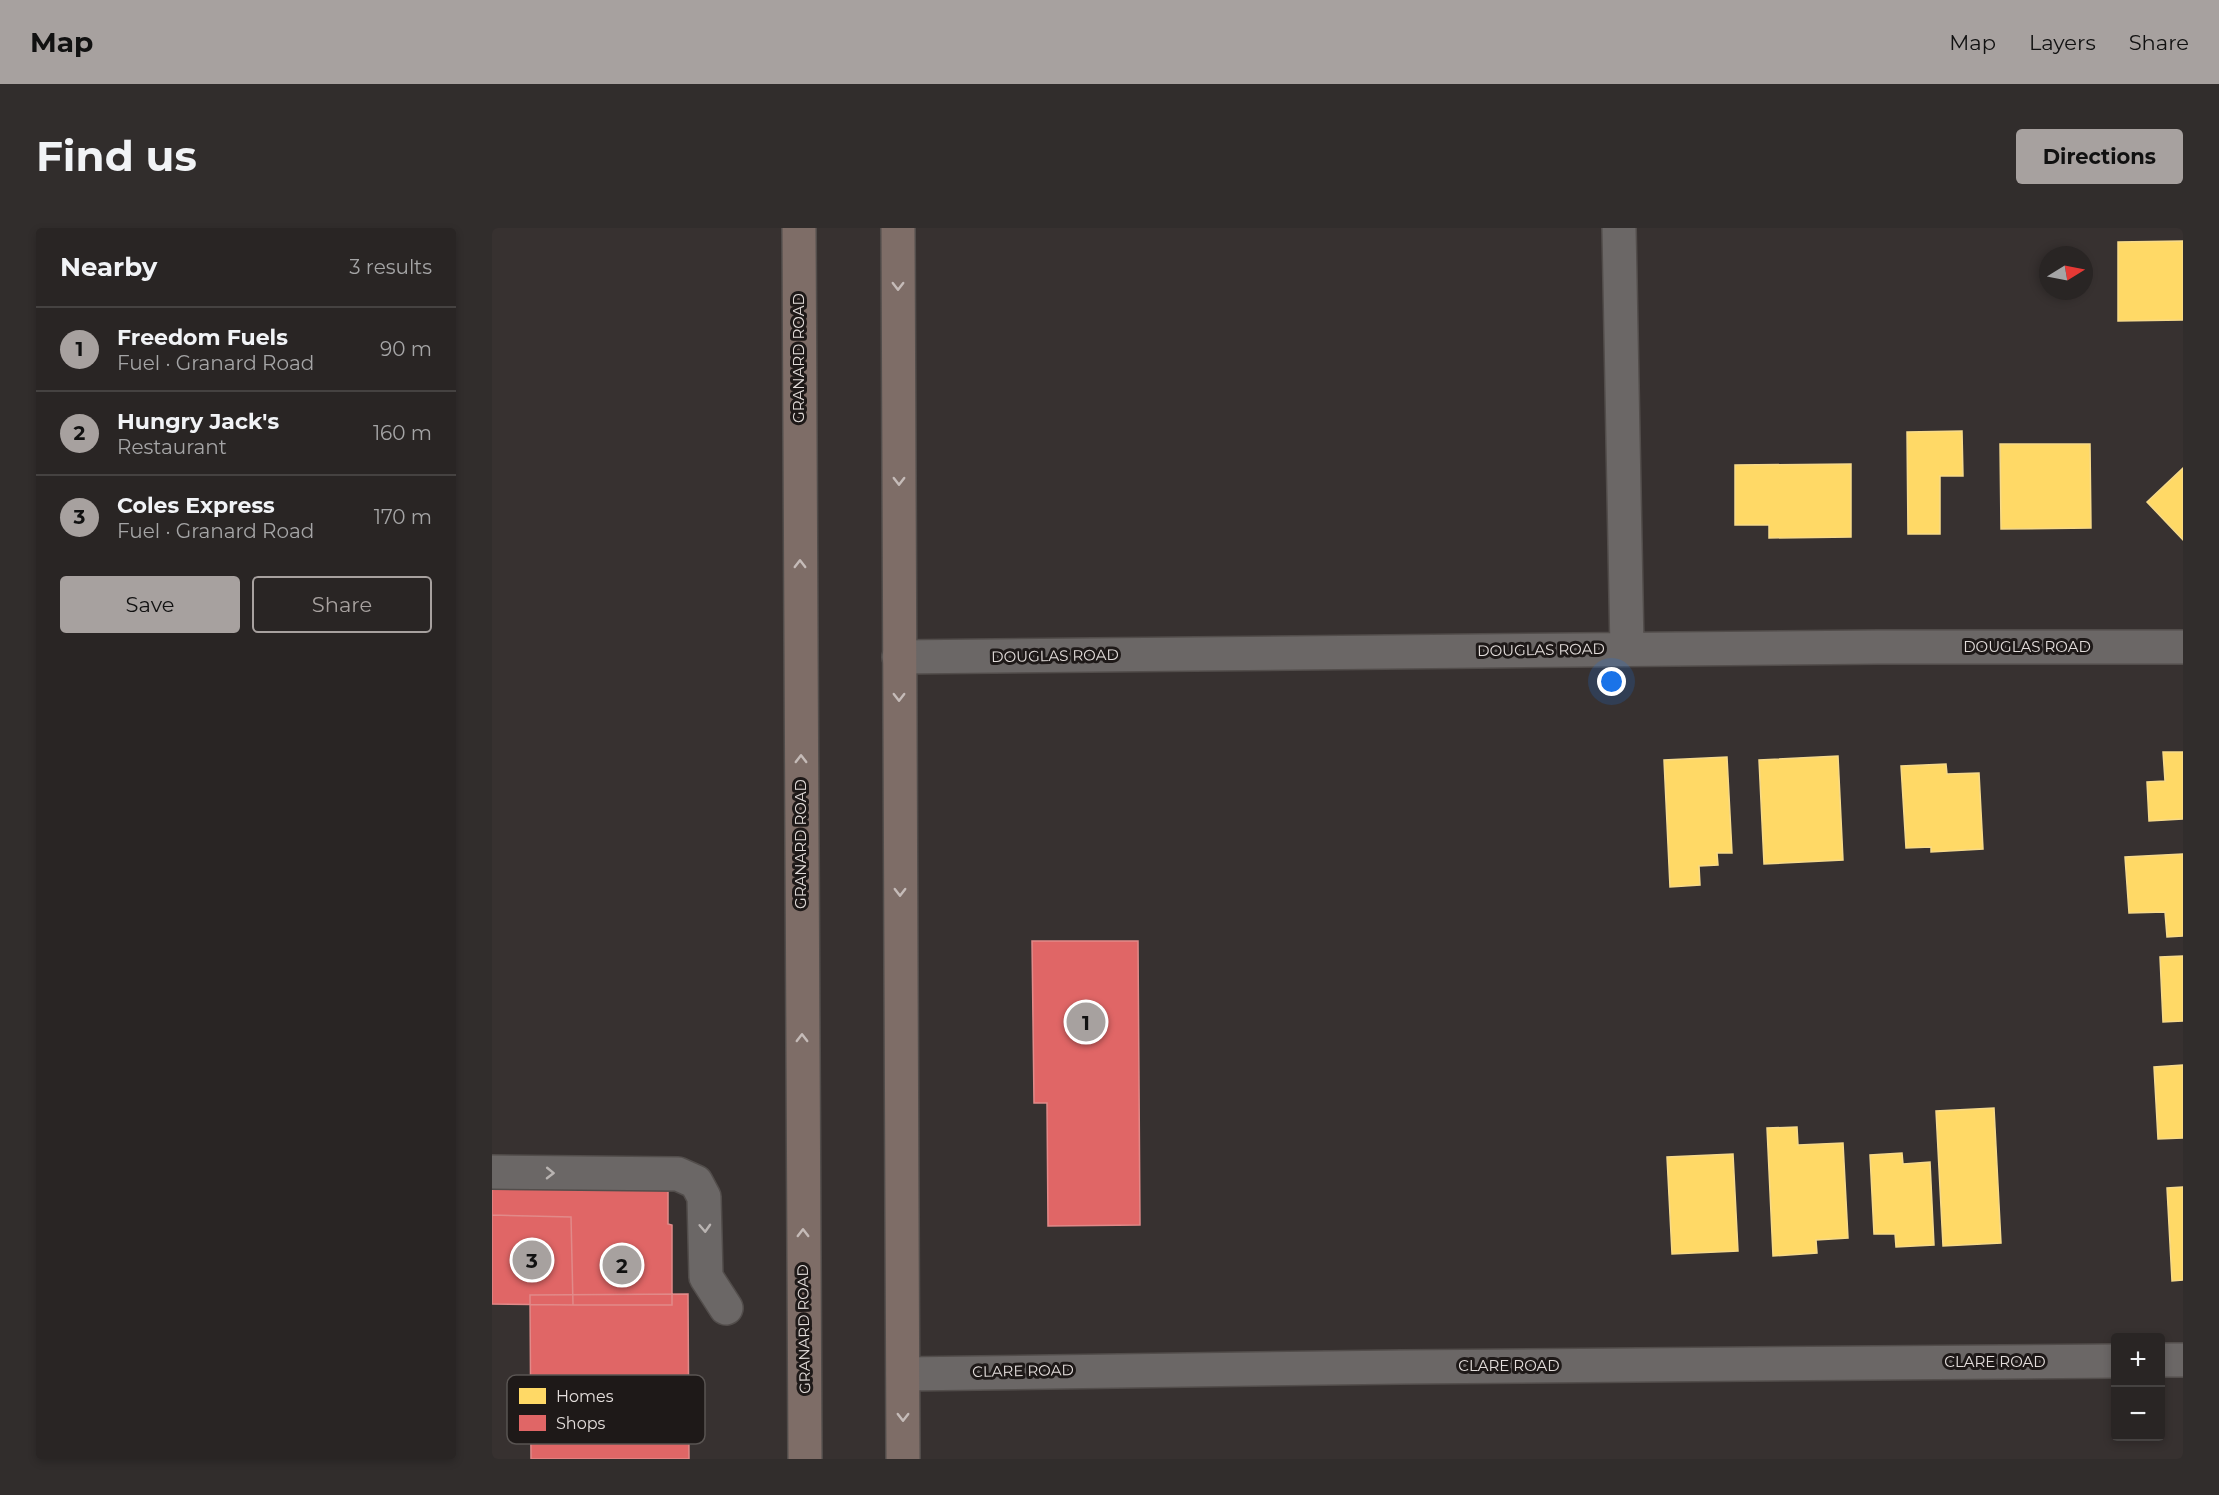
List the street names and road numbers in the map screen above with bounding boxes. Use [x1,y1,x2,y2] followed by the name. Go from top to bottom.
[789,293,808,423] street label: GRANARD ROAD
[1963,637,2091,656] street label: DOUGLAS ROAD
[1477,639,1605,660] street label: DOUGLAS ROAD
[991,645,1119,666] street label: DOUGLAS ROAD
[791,779,810,909] street label: GRANARD ROAD
[793,1264,814,1394] street label: GRANARD ROAD
[1944,1352,2046,1371] street label: CLARE ROAD
[1458,1356,1560,1375] street label: CLARE ROAD
[972,1360,1074,1381] street label: CLARE ROAD

